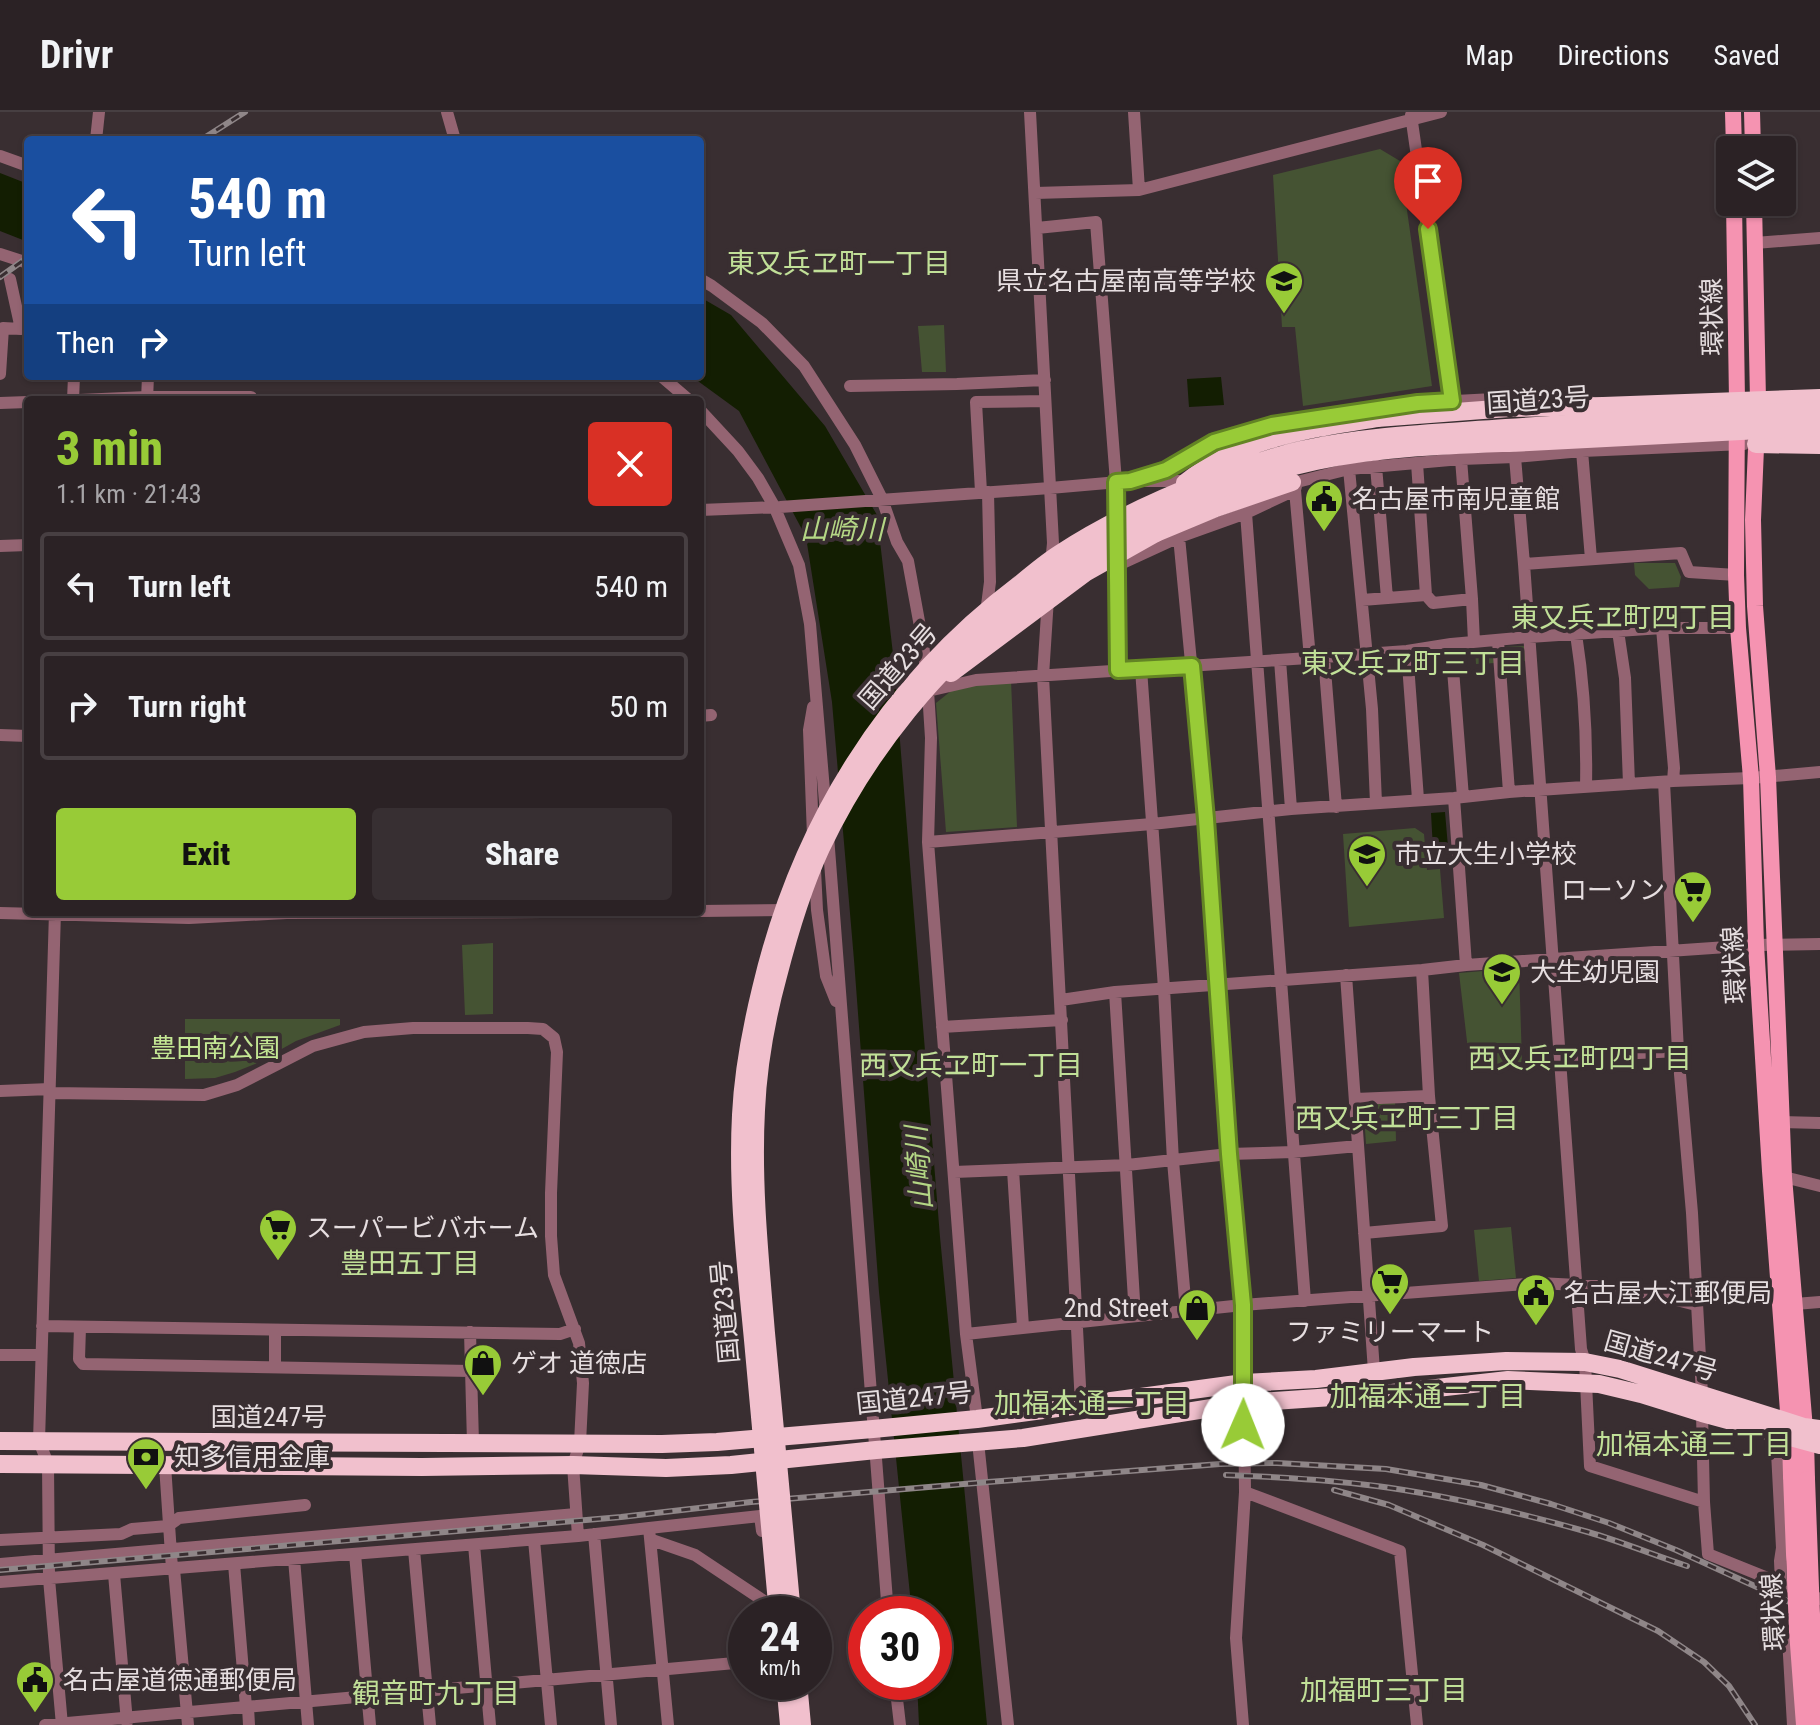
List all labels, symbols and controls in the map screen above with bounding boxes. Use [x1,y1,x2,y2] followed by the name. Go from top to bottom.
[40,33,113,77] text: Drivr
[1465,39,1514,72] text: Map
[1558,39,1669,72] text: Directions
[1713,39,1780,72] text: Saved
[1716,136,1796,216] map controls
[1716,136,1796,216] button: layers
[1394,147,1462,229] pin
[1406,159,1450,203] icon: arrive
[188,166,327,232] text: 540 m
[56,168,160,272] icon: left
[188,233,306,275] text: Turn left
[727,247,951,280] district label: 東又兵ヱ町一丁目
[1263,260,1305,315] school or university icon: 県立名古屋南高等学校
[996,266,1256,296] place label: 県立名古屋南高等学校
[1696,278,1728,356] street label: 環状線
[131,320,175,364] icon: right
[56,325,115,360] text: Then
[1485,381,1591,419] street label: 国道23号
[56,420,163,477] text: 3 min
[588,422,672,506] button: close
[1303,478,1345,533] public building icon: 名古屋市南児童館
[56,479,201,509] text: 1.1 km · 21:43
[1352,484,1560,514] place label: 名古屋市南児童館
[800,513,887,546] water label: 山崎川
[60,564,104,608] icon: left
[128,569,231,604] text: Turn left
[594,569,668,604] text: 540 m
[1511,601,1735,634] district label: 東又兵ヱ町四丁目
[853,617,943,715] street label: 国道23号
[1301,647,1525,680] district label: 東又兵ヱ町三丁目
[60,684,104,728] icon: right
[128,689,246,724] text: Turn right
[609,689,668,724] text: 50 m
[56,808,356,900] button: Exit
[372,808,672,900] button: Share
[1346,833,1388,888] school or university icon: 市立大生小学校
[1395,839,1577,869] place label: 市立大生小学校
[1672,869,1714,924] supermarket icon: ローソン
[1561,875,1665,905] place label: ローソン
[1717,925,1751,1005] street label: 環状線
[1481,951,1523,1006] school or university icon: 大生幼児園
[1530,957,1660,987] place label: 大生幼児園
[150,1033,280,1063] park label: 豊田南公園
[1468,1042,1692,1075] district label: 西又兵ヱ町四丁目
[859,1049,1083,1082] district label: 西又兵ヱ町一丁目
[1295,1102,1519,1135] district label: 西又兵ヱ町三丁目
[899,1122,938,1211] water label: 山崎川
[257,1207,299,1262] supermarket icon: スーパービバホーム
[306,1213,539,1243] place label: スーパービバホーム
[340,1247,480,1280] district label: 豊田五丁目
[706,1259,744,1365] street label: 国道23号
[1369,1261,1411,1316] supermarket icon: ファミリーマート
[1515,1272,1557,1327] public building icon: 名古屋大江郵便局
[1564,1278,1772,1308] place label: 名古屋大江郵便局
[1176,1287,1218,1342] shop icon: 2nd Street
[1064,1293,1169,1323] place label: 2nd Street
[1286,1317,1494,1347] place label: ファミリーマート
[1601,1326,1721,1386] street label: 国道247号
[462,1342,504,1397] shop icon: ゲオ 道徳店
[511,1348,647,1378] place label: ゲオ 道徳店
[854,1377,974,1419] street label: 国道247号
[1330,1380,1526,1413] district label: 加福本通二丁目
[1201,1383,1285,1467] position arrow
[994,1387,1190,1420] district label: 加福本通一丁目
[211,1402,327,1432] street label: 国道247号
[1596,1428,1792,1461] district label: 加福本通三丁目
[125,1436,167,1491] bank icon: 知多信用金庫
[174,1442,330,1472] place label: 知多信用金庫
[1756,1572,1790,1652] street label: 環状線
[848,1596,952,1700] speed limit sign: 30
[760,1614,800,1661] text: 24
[759,1656,801,1680] text: km/h
[14,1659,56,1714] public building icon: 名古屋道徳通郵便局
[63,1665,297,1695] place label: 名古屋道徳通郵便局
[1300,1674,1468,1707] district label: 加福町三丁目
[352,1677,520,1710] district label: 観音町九丁目

